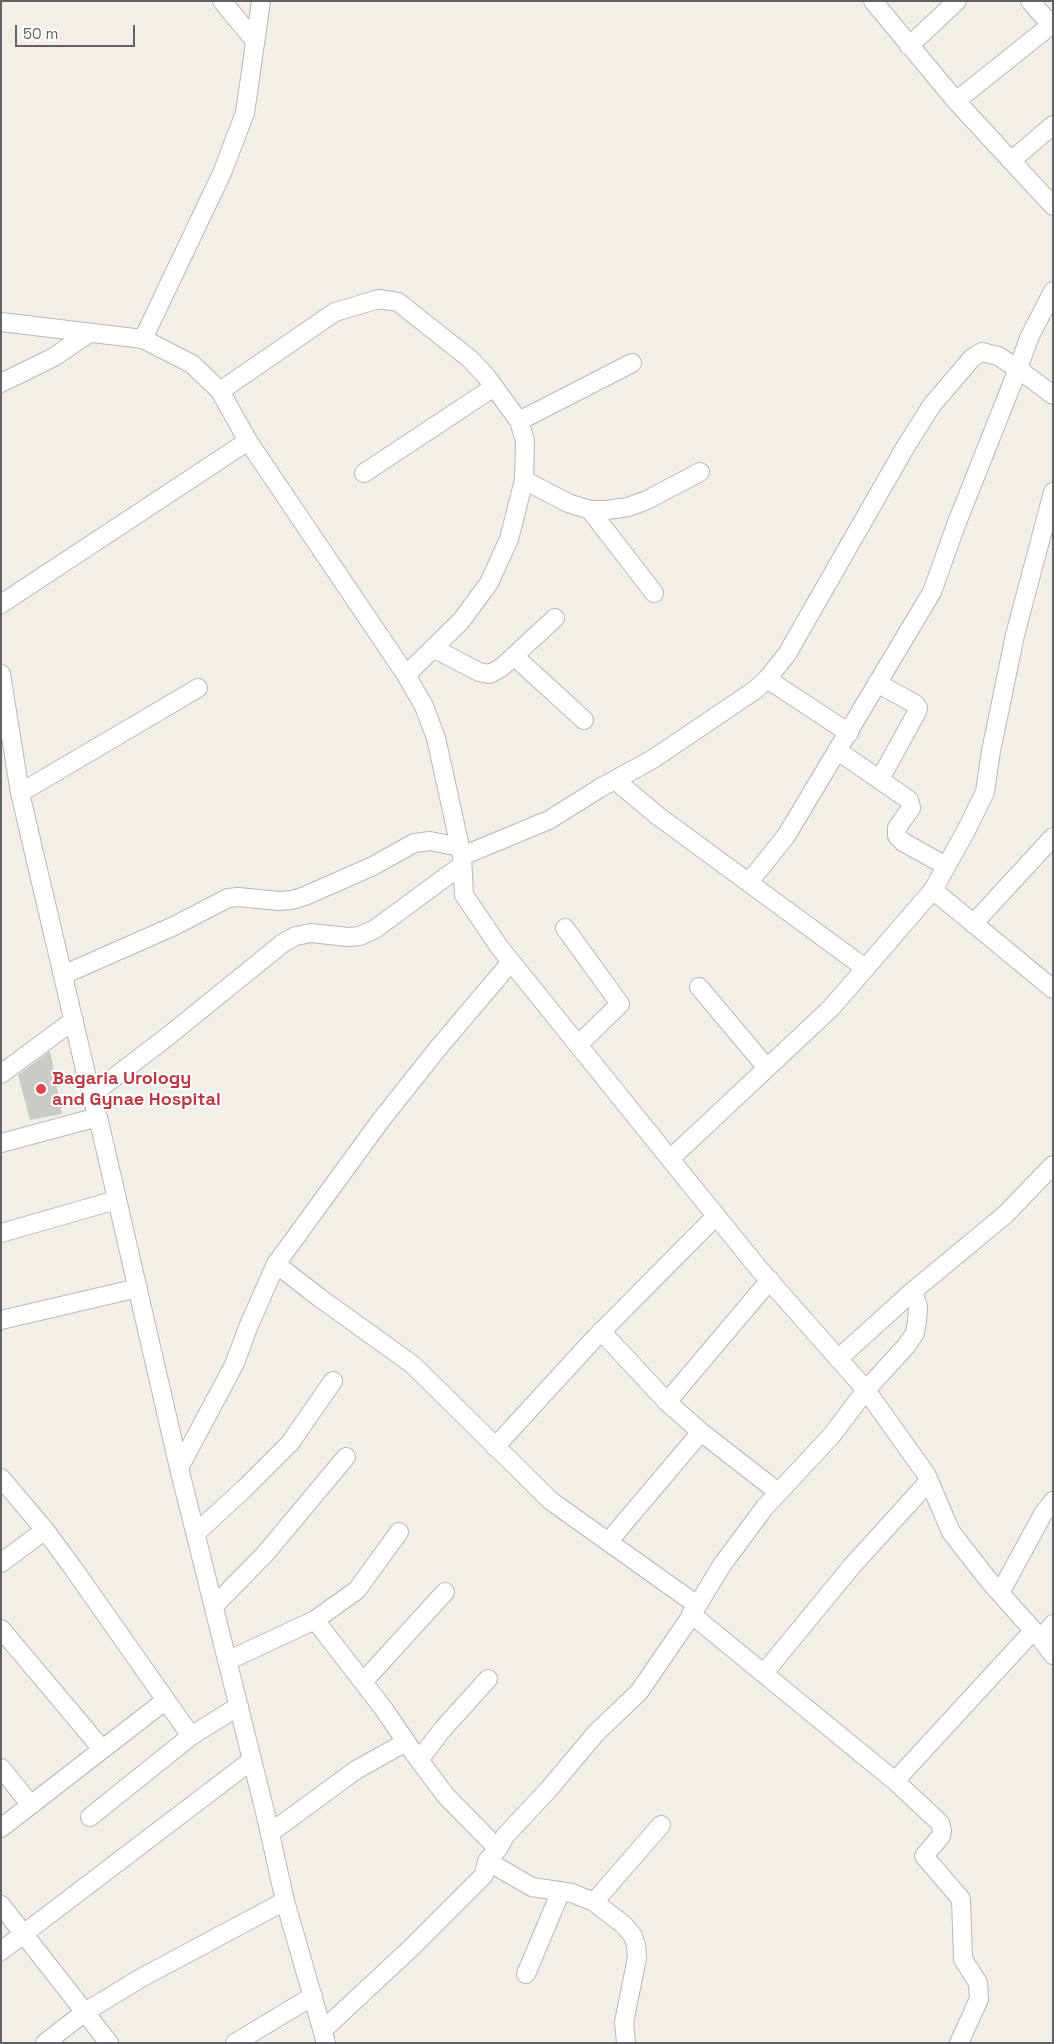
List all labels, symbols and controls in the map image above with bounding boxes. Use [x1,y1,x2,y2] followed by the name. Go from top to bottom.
[18,15,138,47] scale bar
[23,24,58,43] text: 50 m
[52,1068,221,1110] place label: Bagaria Urology and Gynae Hospital
[34,1082,48,1096] marker: Bagaria Urology and Gynae Hospital

